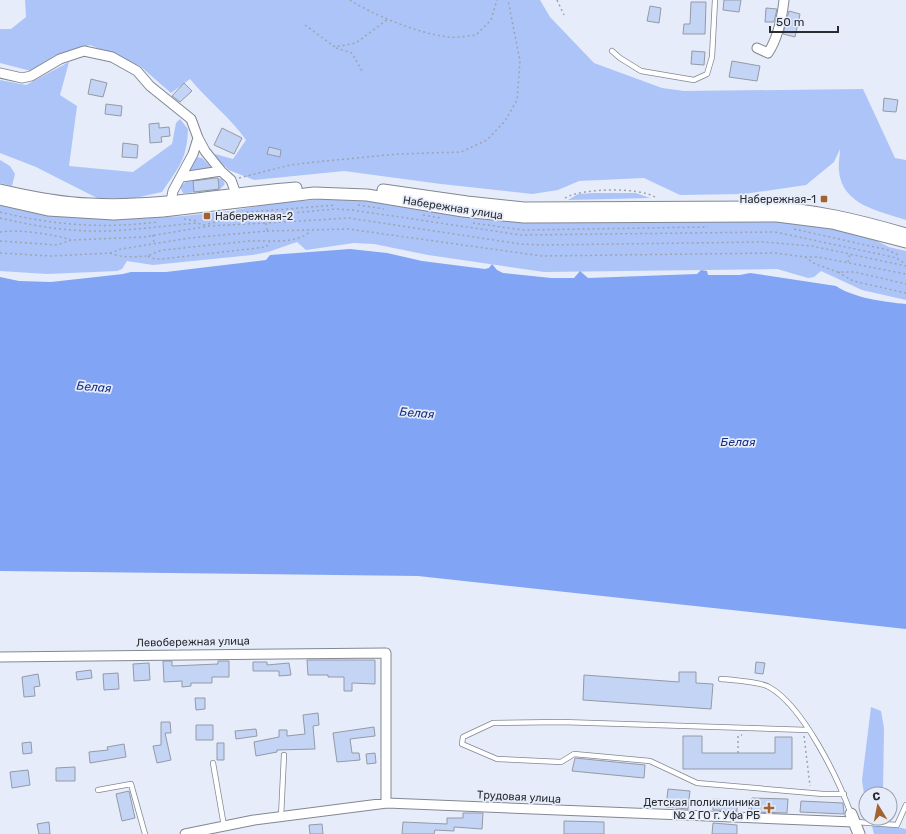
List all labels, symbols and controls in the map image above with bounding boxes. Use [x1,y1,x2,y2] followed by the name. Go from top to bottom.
[770,8,838,34] scale bar
[776,15,804,29] text: 50 m
[740,193,816,206] place label: Набережная-1
[402,194,504,222] street label: Набережная улица
[819,194,829,204] marker: Набережная-1
[215,210,293,223] place label: Набережная-2
[202,211,212,221] marker: Набережная-2
[76,379,112,396] water label: Белая
[399,405,435,422] water label: Белая
[721,435,756,449] water label: Белая
[136,635,250,649] street label: Левобережная улица
[858,786,898,826] north arrow
[477,788,561,806] street label: Трудовая улица
[871,790,882,804] text: С
[644,796,760,822] place label: Детская поликлиника № 2 ГО г. Уфа РБ
[763,802,775,814] marker: Детская поликлиника № 2 ГО г. Уфа РБ

